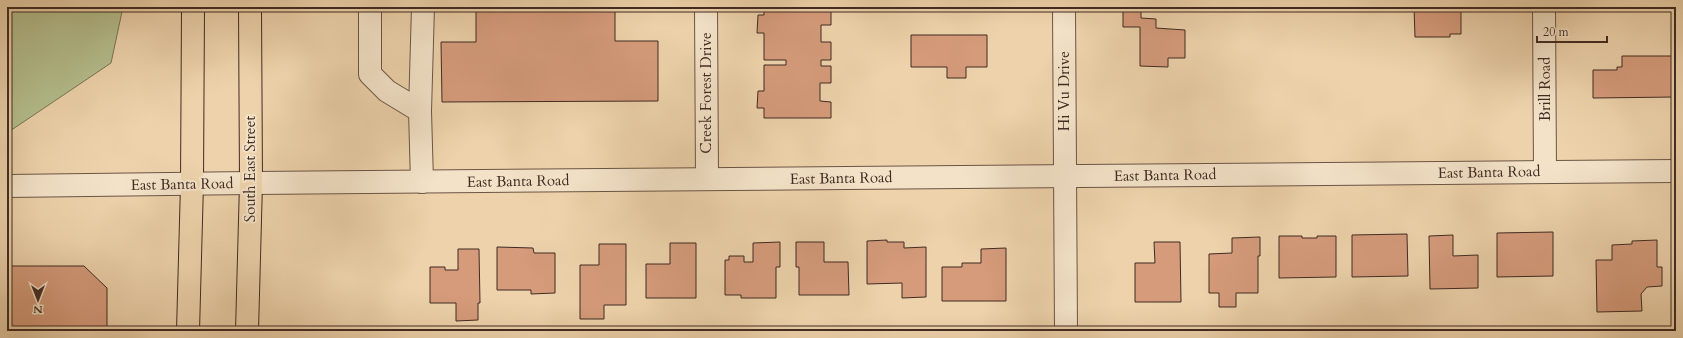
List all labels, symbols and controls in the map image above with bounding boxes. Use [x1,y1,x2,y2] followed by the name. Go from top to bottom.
[1537,18,1607,44] scale bar
[1543,24,1570,40] text: 20 m
[696,32,716,154] street label: Creek Forest Drive
[1054,51,1074,131] street label: Hi Vu Drive
[1535,57,1555,121] street label: Brill Road
[240,116,260,222] street label: South East Street
[1437,161,1541,183] street label: East Banta Road
[1113,164,1217,186] street label: East Banta Road
[789,167,893,189] street label: East Banta Road
[466,170,570,192] street label: East Banta Road
[130,173,234,195] street label: East Banta Road
[18,280,58,320] north arrow
[33,302,43,317] text: N

